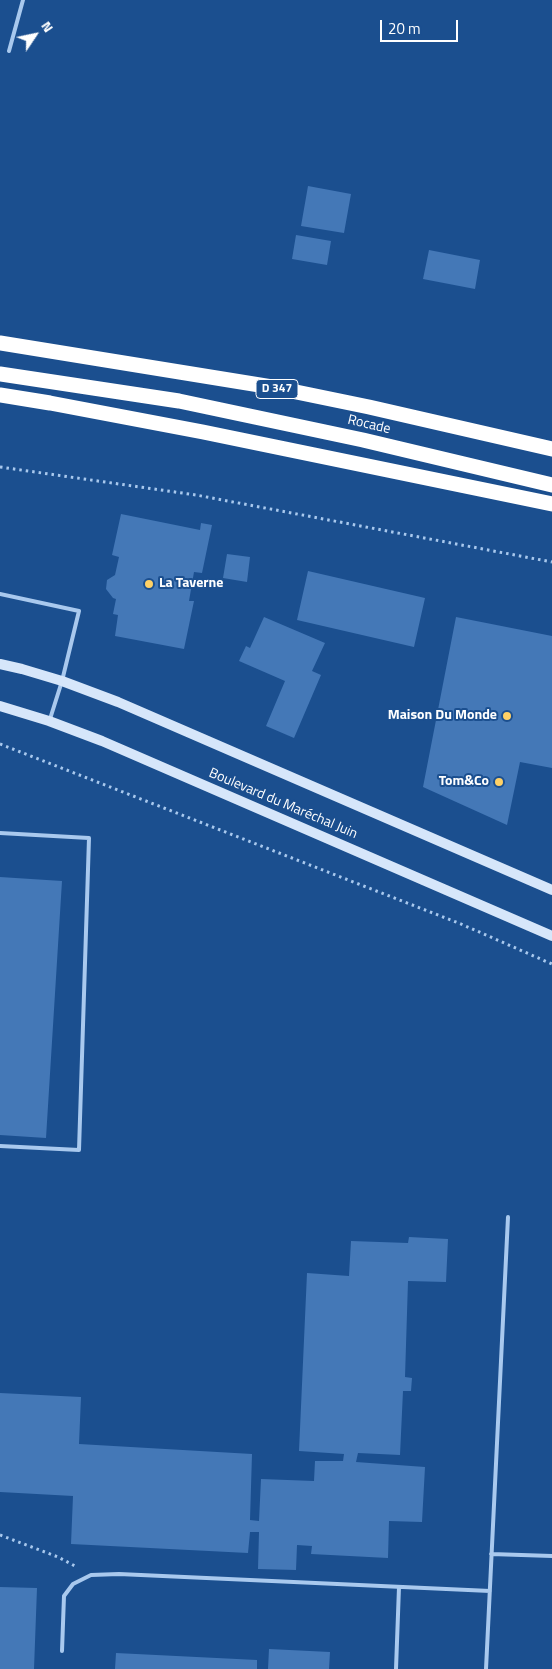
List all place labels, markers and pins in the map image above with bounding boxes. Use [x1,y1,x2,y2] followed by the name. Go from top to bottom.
[159,576,223,592] place label: La Taverne
[143,578,155,590] marker: La Taverne
[388,708,497,724] place label: Maison Du Monde
[501,710,513,722] marker: Maison Du Monde
[439,774,489,790] place label: Tom&Co
[493,776,505,788] marker: Tom&Co

